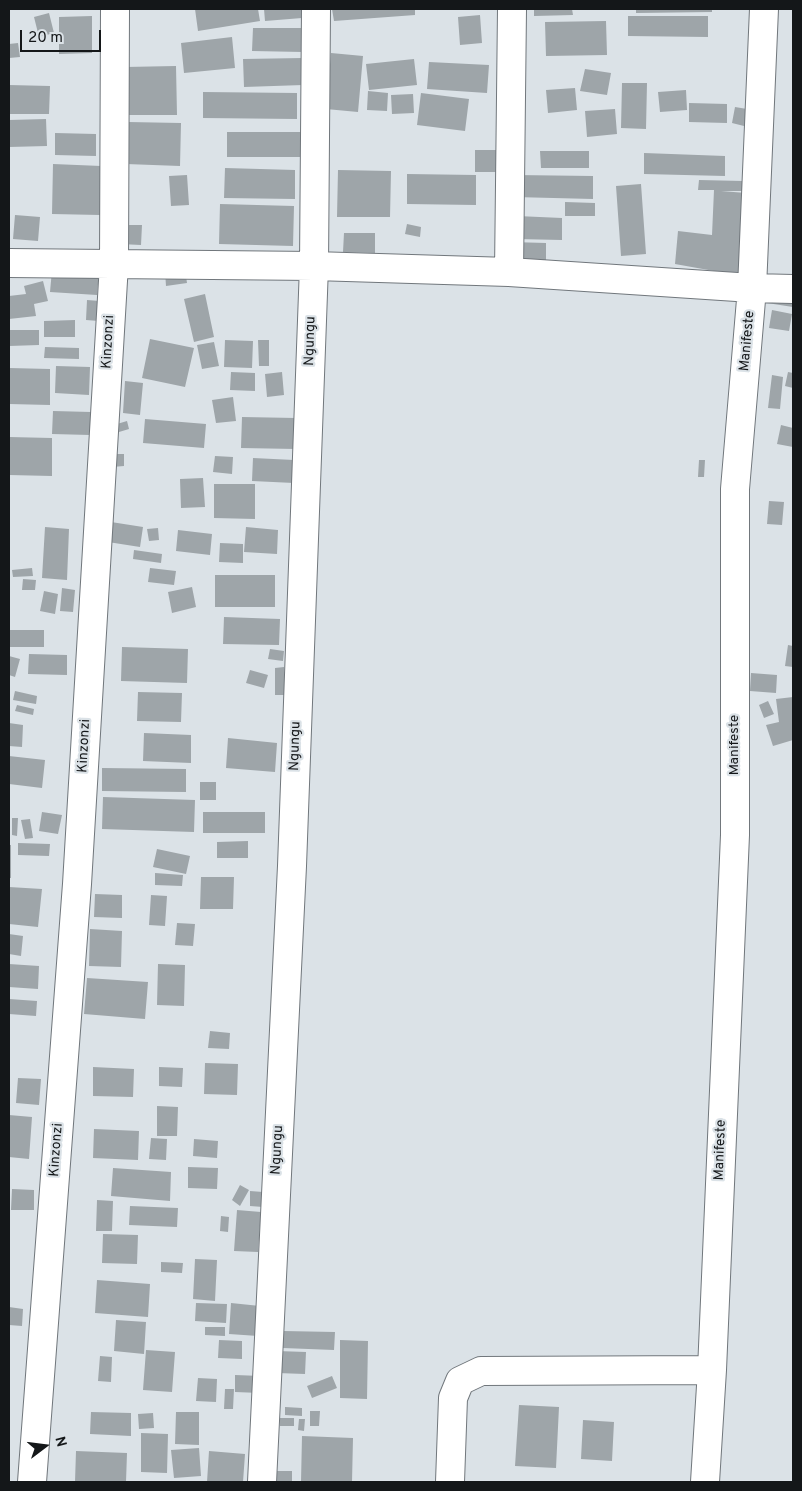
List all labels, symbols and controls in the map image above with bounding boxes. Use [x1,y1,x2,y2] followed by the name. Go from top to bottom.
[22,20,104,52] scale bar
[28,29,63,48] text: 20 m
[737,310,759,372] street label: Manifeste
[99,315,119,369] street label: Kinzonzi
[302,316,320,366] street label: Ngungu
[727,715,743,775] street label: Manifeste
[75,719,95,773] street label: Kinzonzi
[287,721,305,771] street label: Ngungu
[712,1119,730,1181] street label: Manifeste
[47,1123,67,1177] street label: Kinzonzi
[268,1125,288,1175] street label: Ngungu
[20,1421,70,1471] north arrow
[50,1435,69,1449] text: N

